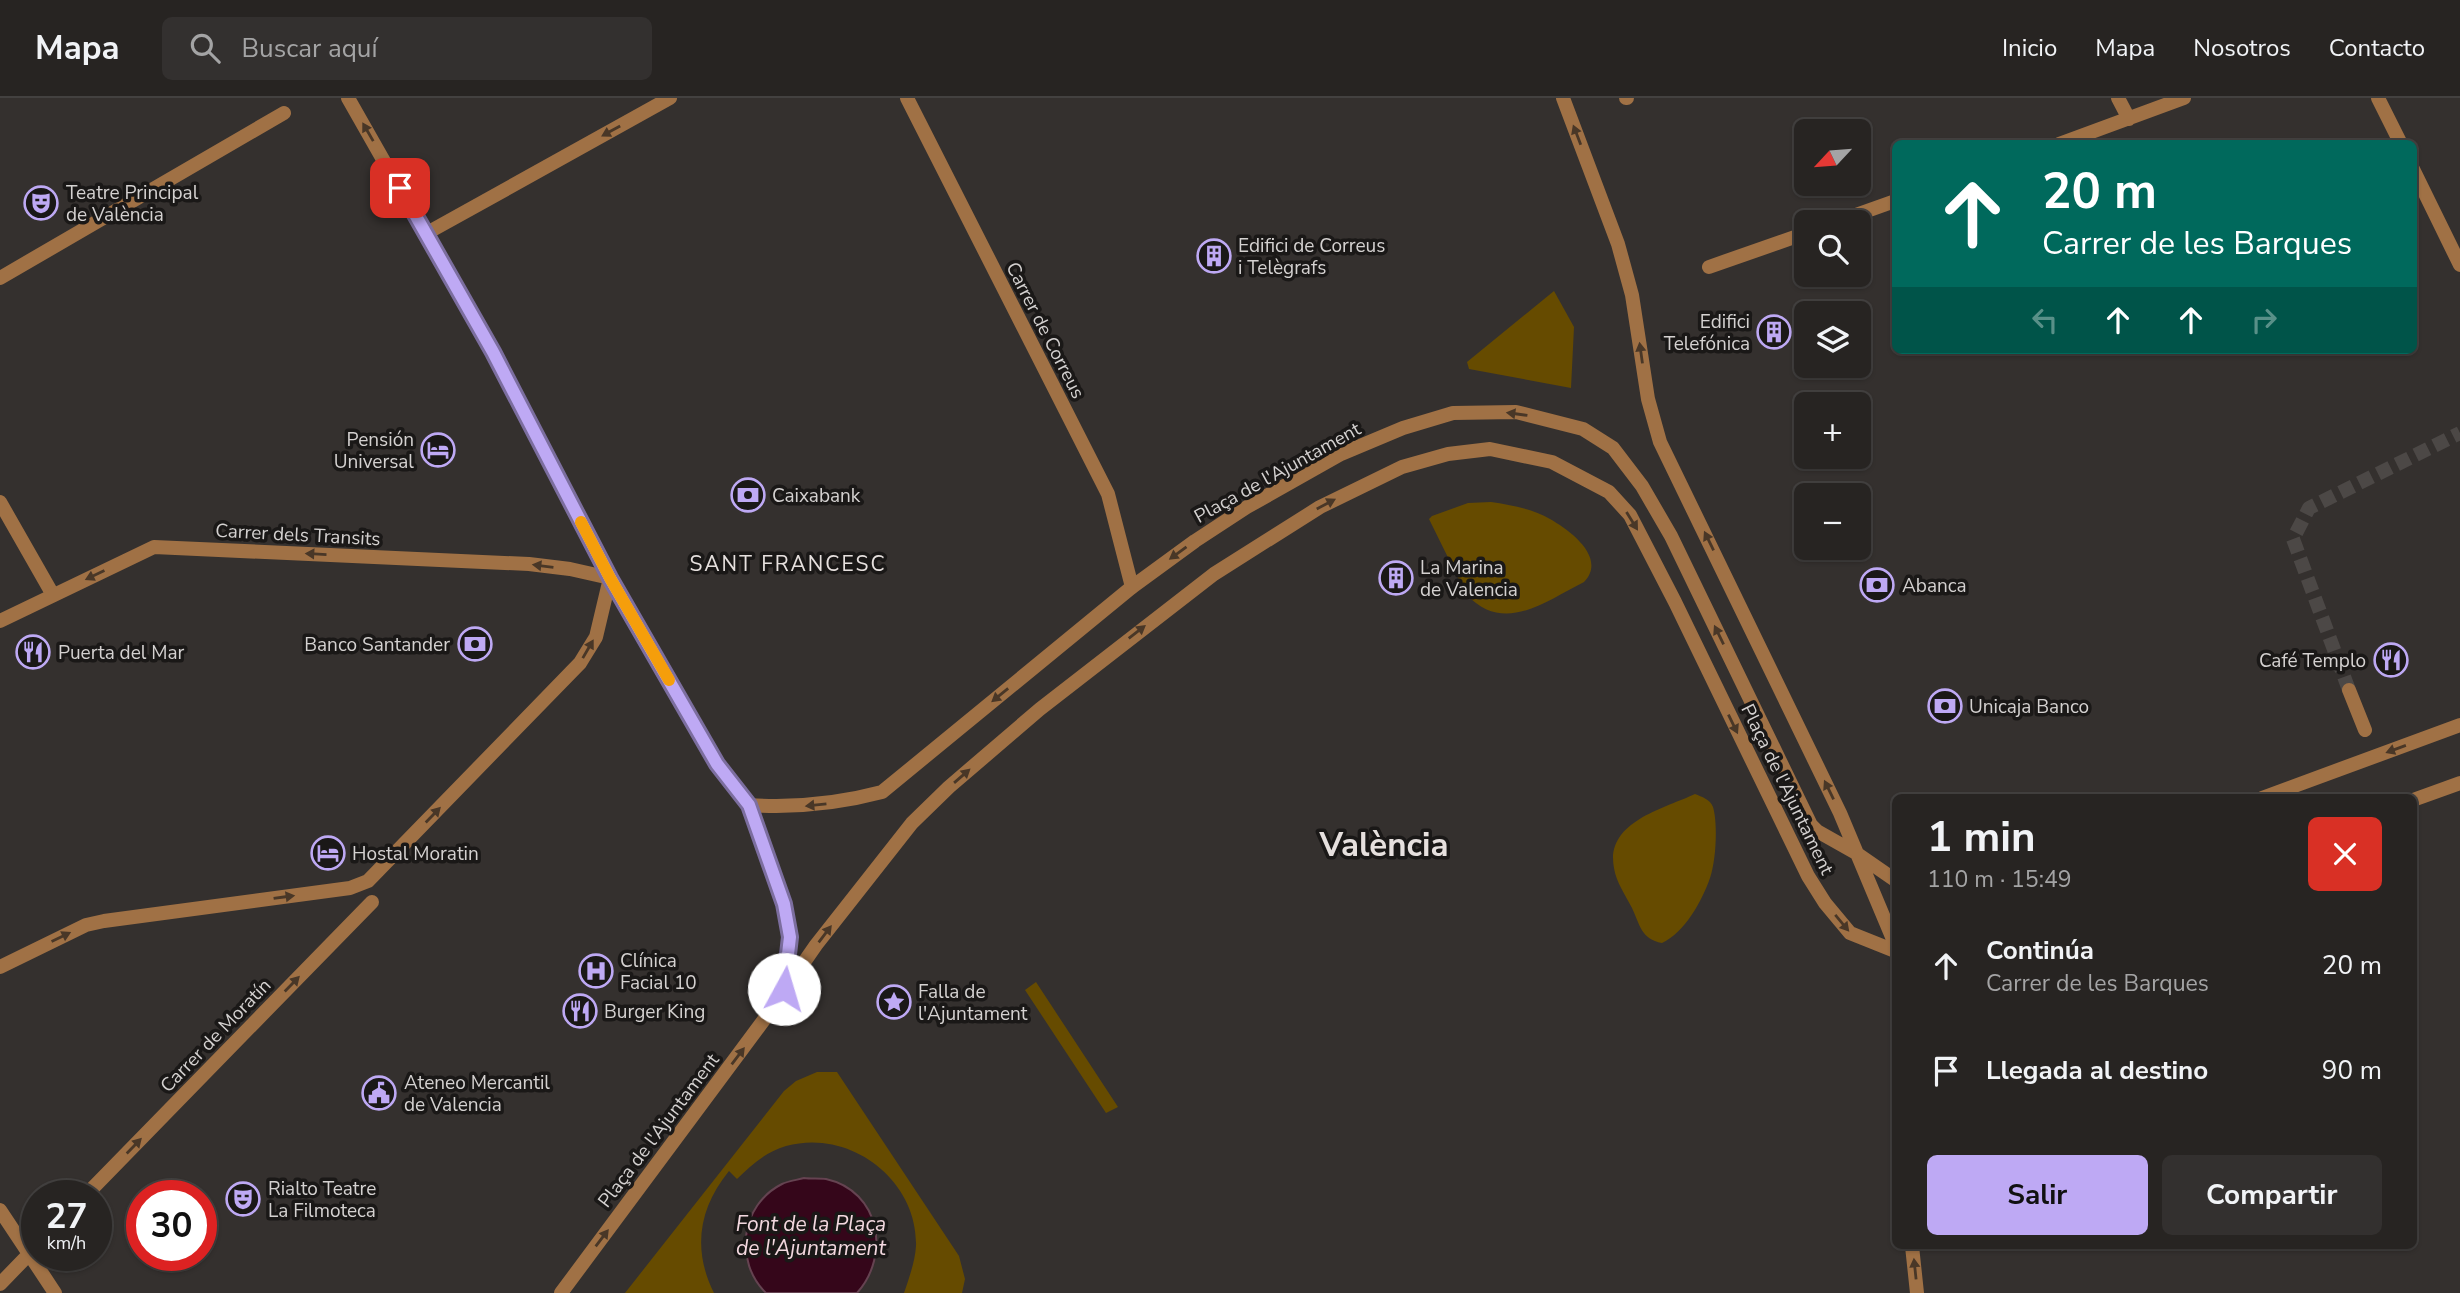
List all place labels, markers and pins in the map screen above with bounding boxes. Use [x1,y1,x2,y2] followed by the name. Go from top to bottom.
[370,158,430,218] pin
[66,180,199,228] place label: Teatre Principal de València
[22,184,60,222] theatre icon: Teatre Principal de València
[1238,233,1385,281] place label: Edifici de Correus i Telègrafs
[1195,237,1233,275] building icon: Edifici de Correus i Telègrafs
[1664,309,1750,357] place label: Edifici Telefónica
[1755,313,1793,351] building icon: Edifici Telefónica
[334,427,414,475] place label: Pensión Universal
[419,431,457,469] hotel icon: Pensión Universal
[729,476,767,514] bank icon: Caixabank
[772,483,861,509] place label: Caixabank
[1420,555,1518,603] place label: La Marina de Valencia
[1377,559,1415,597] building icon: La Marina de Valencia
[1858,566,1896,604] bank icon: Abanca
[1902,573,1967,599] place label: Abanca
[456,625,494,663] bank icon: Banco Santander
[304,632,450,658] place label: Banco Santander
[14,633,52,671] restaurant icon: Puerta del Mar
[58,640,185,666] place label: Puerta del Mar
[2372,641,2410,679] restaurant icon: Café Templo
[2259,648,2366,674] place label: Café Templo
[1926,687,1964,725] bank icon: Unicaja Banco
[1969,694,2089,720] place label: Unicaja Banco
[309,834,347,872] hotel icon: Hostal Moratin
[352,841,479,867] place label: Hostal Moratin
[620,948,697,996] place label: Clínica Facial 10
[577,952,615,990] hospital icon: Clínica Facial 10
[918,979,1028,1027] place label: Falla de l'Ajuntament
[875,983,913,1021] place icon: Falla de l'Ajuntament
[561,992,599,1030] restaurant icon: Burger King
[604,999,705,1025] place label: Burger King
[404,1070,550,1118] place label: Ateneo Mercantil de Valencia
[360,1074,398,1112] public building icon: Ateneo Mercantil de Valencia
[268,1176,376,1224] place label: Rialto Teatre La Filmoteca
[224,1180,262,1218] theatre icon: Rialto Teatre La Filmoteca

